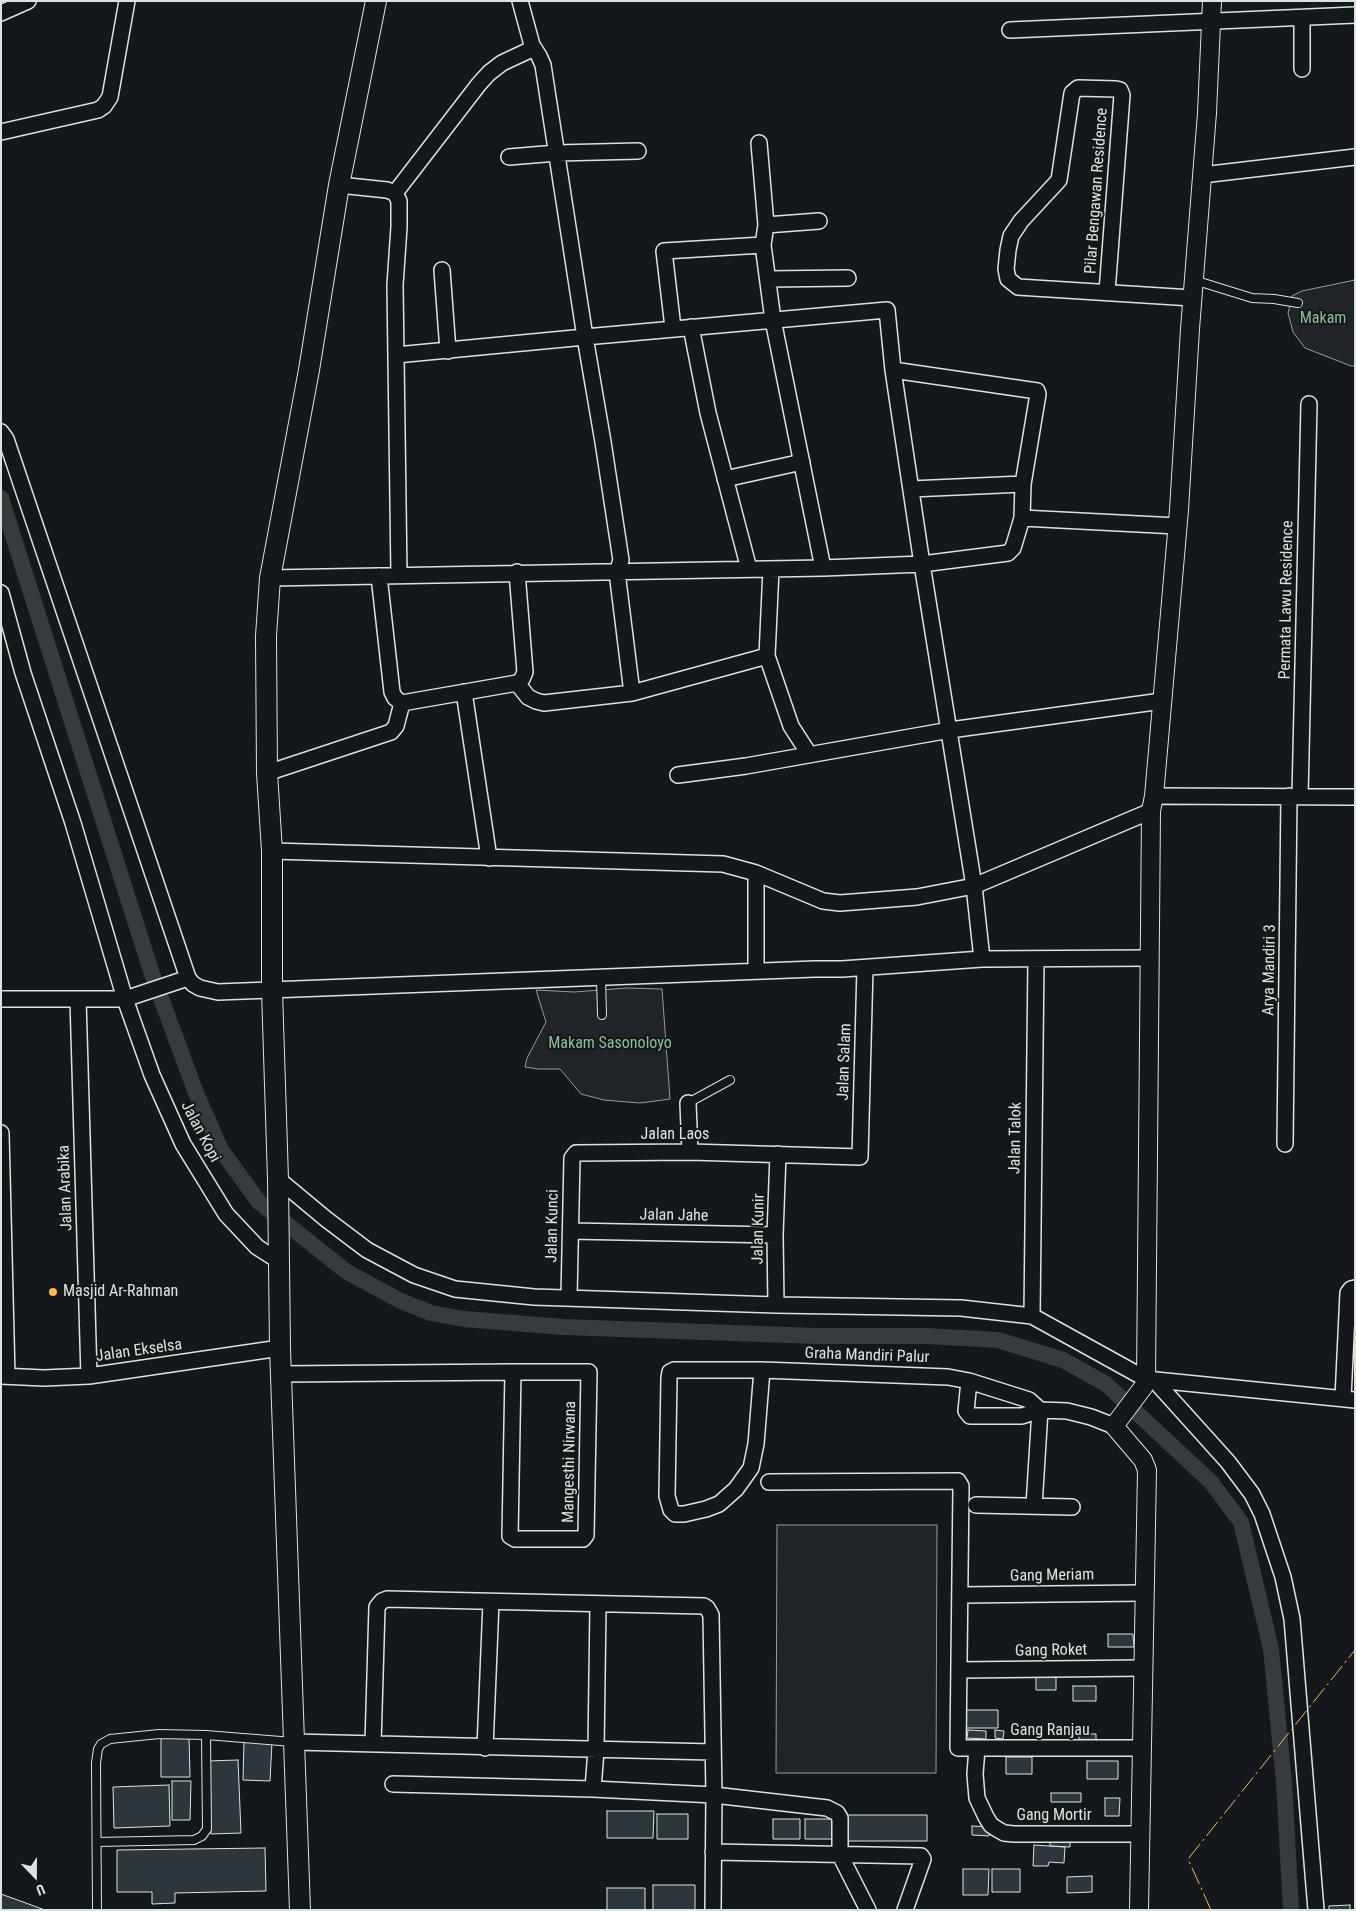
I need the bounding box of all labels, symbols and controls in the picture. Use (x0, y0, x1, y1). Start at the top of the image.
street label: Pilar Bengawan Residence (1082, 107, 1112, 275)
park label: Makam (1300, 309, 1346, 329)
street label: Permata Lawu Residence (1276, 520, 1298, 680)
street label: Arya Mandiri 3 (1260, 924, 1280, 1016)
street label: Jalan Salam (834, 1023, 856, 1101)
park label: Makam Sasonoloyo (548, 1034, 672, 1054)
street label: Jalan Kopi (176, 1098, 224, 1166)
street label: Jalan Talok (1006, 1102, 1026, 1174)
street label: Jalan Laos (641, 1125, 709, 1145)
street label: Jalan Arabika (55, 1145, 77, 1231)
street label: Jalan Kunci (543, 1189, 563, 1263)
street label: Jalan Kunir (749, 1193, 769, 1265)
street label: Jalan Jahe (639, 1206, 709, 1226)
place label: Masjid Ar-Rahman (63, 1282, 178, 1302)
marker: Masjid Ar-Rahman (47, 1286, 59, 1298)
street label: Jalan Ekselsa (95, 1335, 183, 1367)
street label: Graha Mandiri Palur (804, 1344, 930, 1368)
street label: Mangesthi Nirwana (559, 1401, 581, 1523)
street label: Gang Meriam (1010, 1566, 1094, 1586)
street label: Gang Roket (1015, 1641, 1087, 1661)
street label: Gang Ranjau (1010, 1721, 1090, 1741)
street label: Gang Mortir (1016, 1806, 1092, 1826)
north arrow (10, 1851, 60, 1901)
text: U (34, 1881, 47, 1899)

